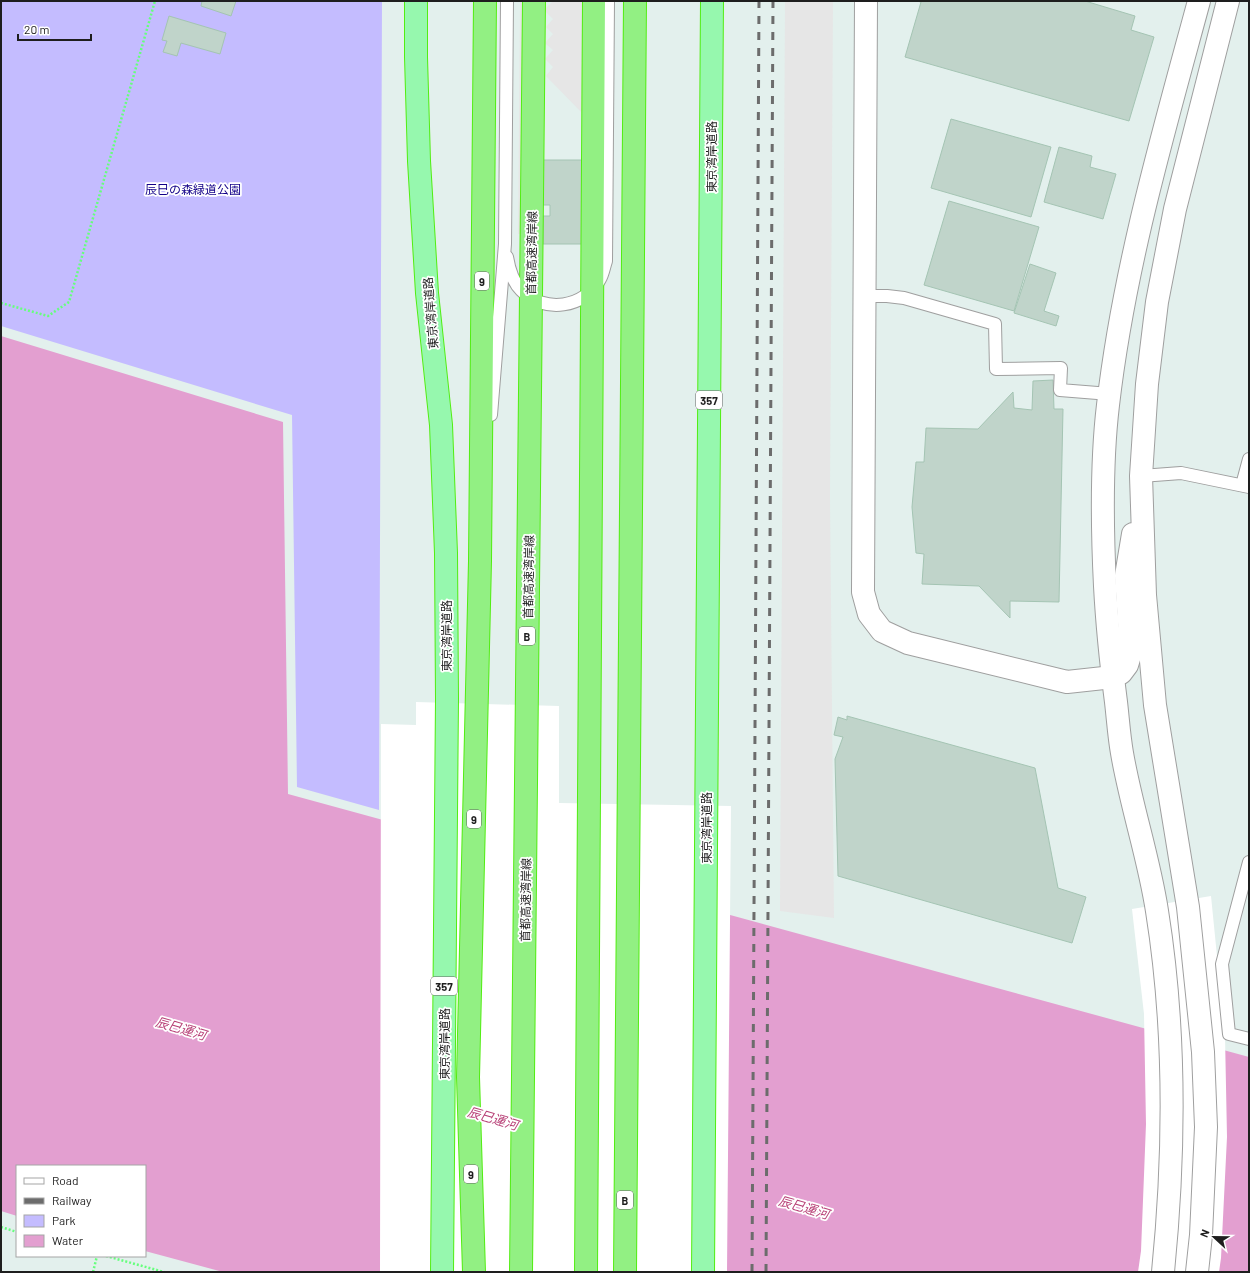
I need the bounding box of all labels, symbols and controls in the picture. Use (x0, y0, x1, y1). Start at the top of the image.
scale bar (18, 16, 91, 42)
text: 20 m (24, 22, 50, 36)
street label: 東京湾岸道路 (704, 121, 718, 193)
park label: 辰巳の森緑道公園 (145, 182, 241, 196)
street label: 首都高速湾岸線 (523, 211, 539, 295)
road number: 9 (475, 272, 489, 290)
street label: 東京湾岸道路 (420, 277, 440, 349)
road number: 357 (696, 391, 722, 409)
street label: 首都高速湾岸線 (520, 535, 536, 619)
street label: 東京湾岸道路 (439, 600, 453, 672)
road number: B (519, 627, 535, 645)
street label: 東京湾岸道路 (699, 792, 713, 864)
road number: 9 (467, 810, 481, 828)
street label: 首都高速湾岸線 (517, 858, 533, 942)
road number: 357 (431, 977, 457, 995)
street label: 東京湾岸道路 (437, 1008, 451, 1080)
water label: 辰巳運河 (154, 1013, 211, 1044)
water label: 辰巳運河 (466, 1103, 523, 1134)
legend (16, 1165, 146, 1257)
road number: 9 (464, 1165, 478, 1183)
text: Road (52, 1173, 79, 1187)
road number: B (617, 1191, 633, 1209)
water label: 辰巳運河 (777, 1192, 834, 1223)
text: Railway (52, 1193, 92, 1207)
text: Park (52, 1213, 76, 1227)
north arrow (1194, 1217, 1234, 1257)
text: N (1197, 1227, 1212, 1239)
text: Water (52, 1233, 84, 1247)

